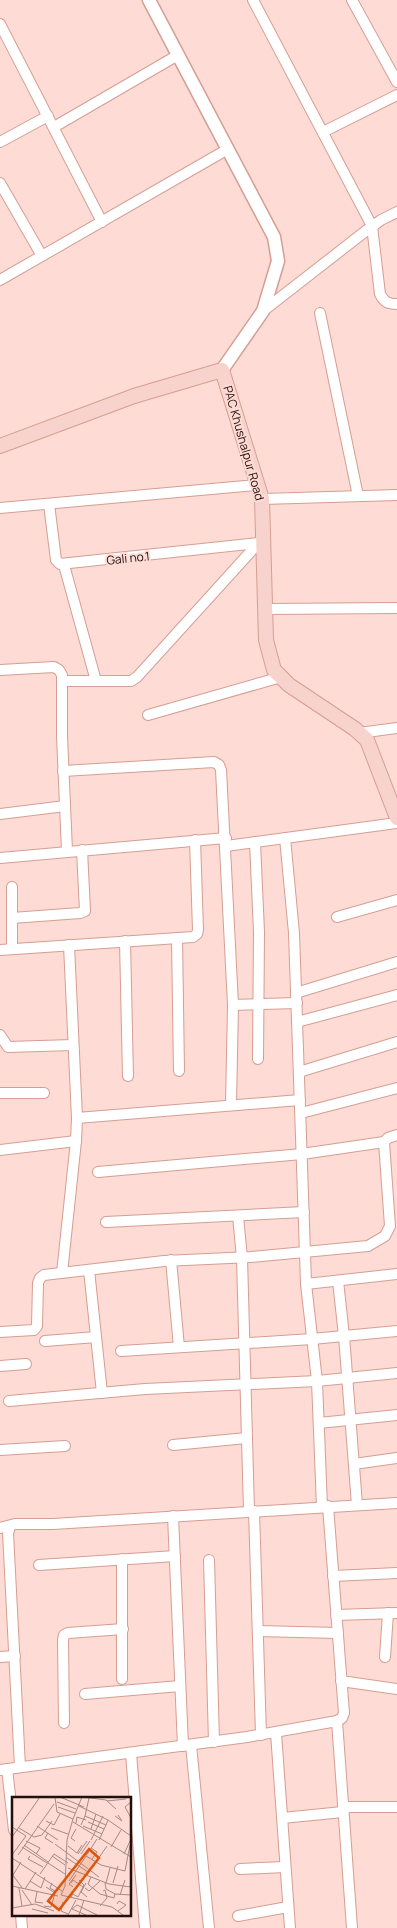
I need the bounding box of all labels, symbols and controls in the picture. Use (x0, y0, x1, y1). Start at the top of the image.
street label: PAC Khushalpur Road (219, 384, 269, 502)
street label: Gali no.1 (106, 547, 150, 569)
inset map (12, 1797, 131, 1916)

